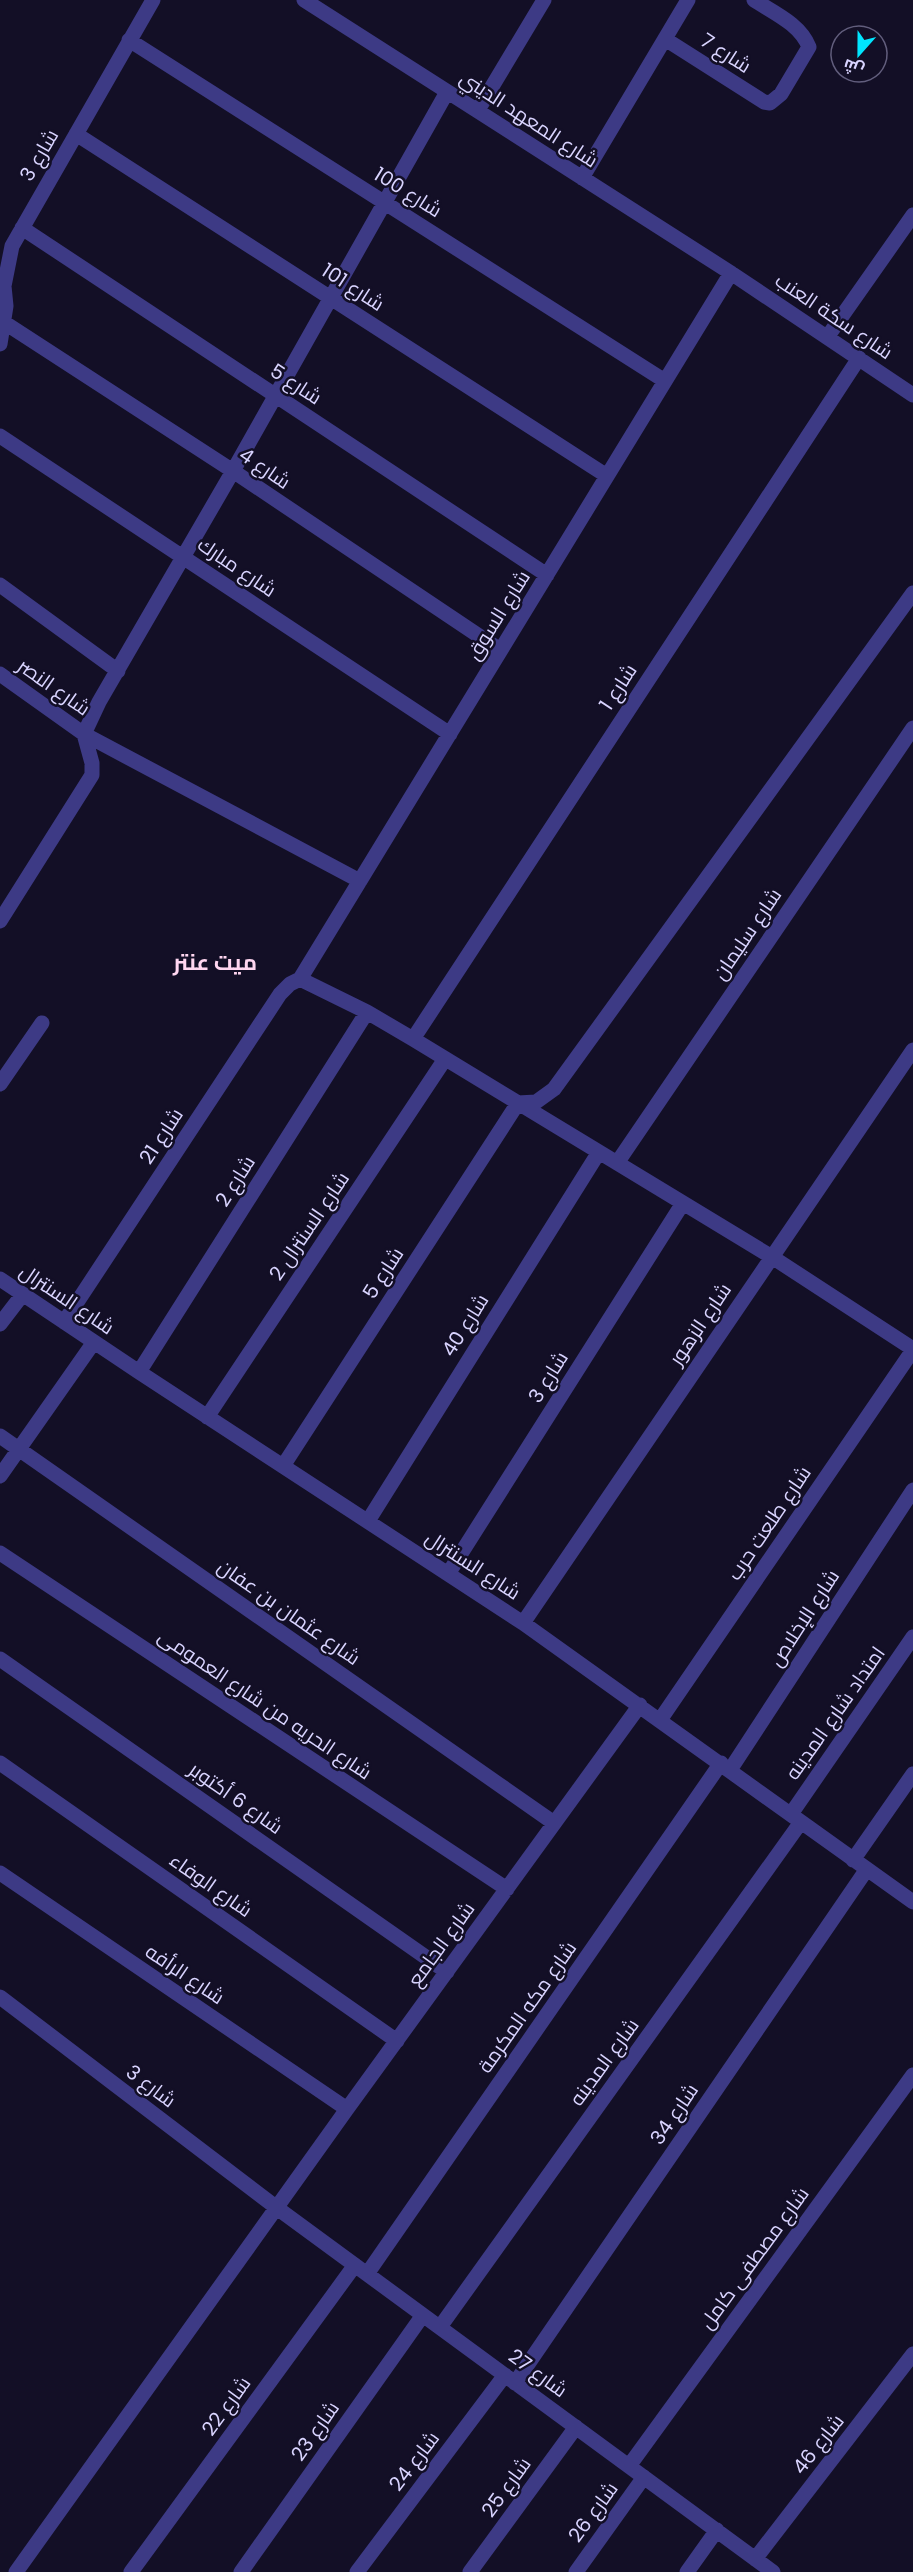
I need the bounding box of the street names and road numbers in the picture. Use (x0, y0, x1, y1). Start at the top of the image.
street label: شارع 7 (695, 26, 757, 80)
street label: شارع المعهد الديني (453, 64, 604, 176)
street label: شارع 3 (13, 124, 65, 186)
street label: شارع 100 (369, 160, 447, 224)
street label: شارع 101 (316, 256, 390, 318)
street label: شارع سكة العنب (770, 266, 898, 366)
street label: شارع 5 (265, 357, 327, 411)
street label: شارع 4 (234, 441, 296, 495)
street label: شارع مبارك (192, 530, 282, 604)
street label: شارع السوق (459, 565, 537, 665)
street label: شارع النصر (11, 651, 96, 722)
street label: شارع 1 (593, 658, 643, 716)
street label: شارع سليمان (706, 882, 788, 986)
street label: شارع 21 (132, 1102, 190, 1170)
street label: شارع 2 (208, 1150, 262, 1212)
street label: شارع السنترال 2 (262, 1166, 356, 1286)
street label: شارع 5 (356, 1242, 410, 1304)
street label: شارع السنترال (14, 1257, 120, 1341)
street label: شارع الزهور (662, 1277, 738, 1371)
street label: شارع 40 (435, 1288, 495, 1362)
street label: شارع 3 (521, 1346, 575, 1408)
street label: شارع طلعت حرب (720, 1460, 818, 1586)
street label: شارع السنترال (420, 1524, 526, 1606)
street label: شارع عثمان بن عفان (212, 1552, 366, 1672)
street label: شارع الإخلاص (762, 1564, 846, 1672)
street label: شارع الحريه من شارع العمومى (153, 1622, 377, 1786)
street label: امتداد شارع المدينه (778, 1641, 892, 1785)
street label: شارع 6 أكتوبر (183, 1755, 289, 1841)
street label: شارع الوفاء (164, 1846, 258, 1924)
street label: شارع الجامع (401, 1896, 481, 1992)
street label: شارع مكه المكرمة (471, 1936, 583, 2078)
street label: شارع الرأفه (140, 1937, 230, 2011)
street label: شارع المدينه (563, 2013, 645, 2111)
street label: شارع 3 (120, 2058, 182, 2114)
street label: شارع 34 (643, 2078, 705, 2150)
street label: شارع مصطفى كامل (693, 2181, 815, 2335)
street label: شارع 27 (503, 2342, 573, 2404)
street label: شارع 22 (195, 2371, 257, 2441)
street label: شارع 23 (284, 2395, 346, 2467)
street label: شارع 46 (786, 2408, 850, 2480)
street label: شارع 24 (382, 2425, 446, 2497)
street label: شارع 25 (475, 2451, 537, 2523)
street label: شارع 26 (562, 2476, 624, 2548)

